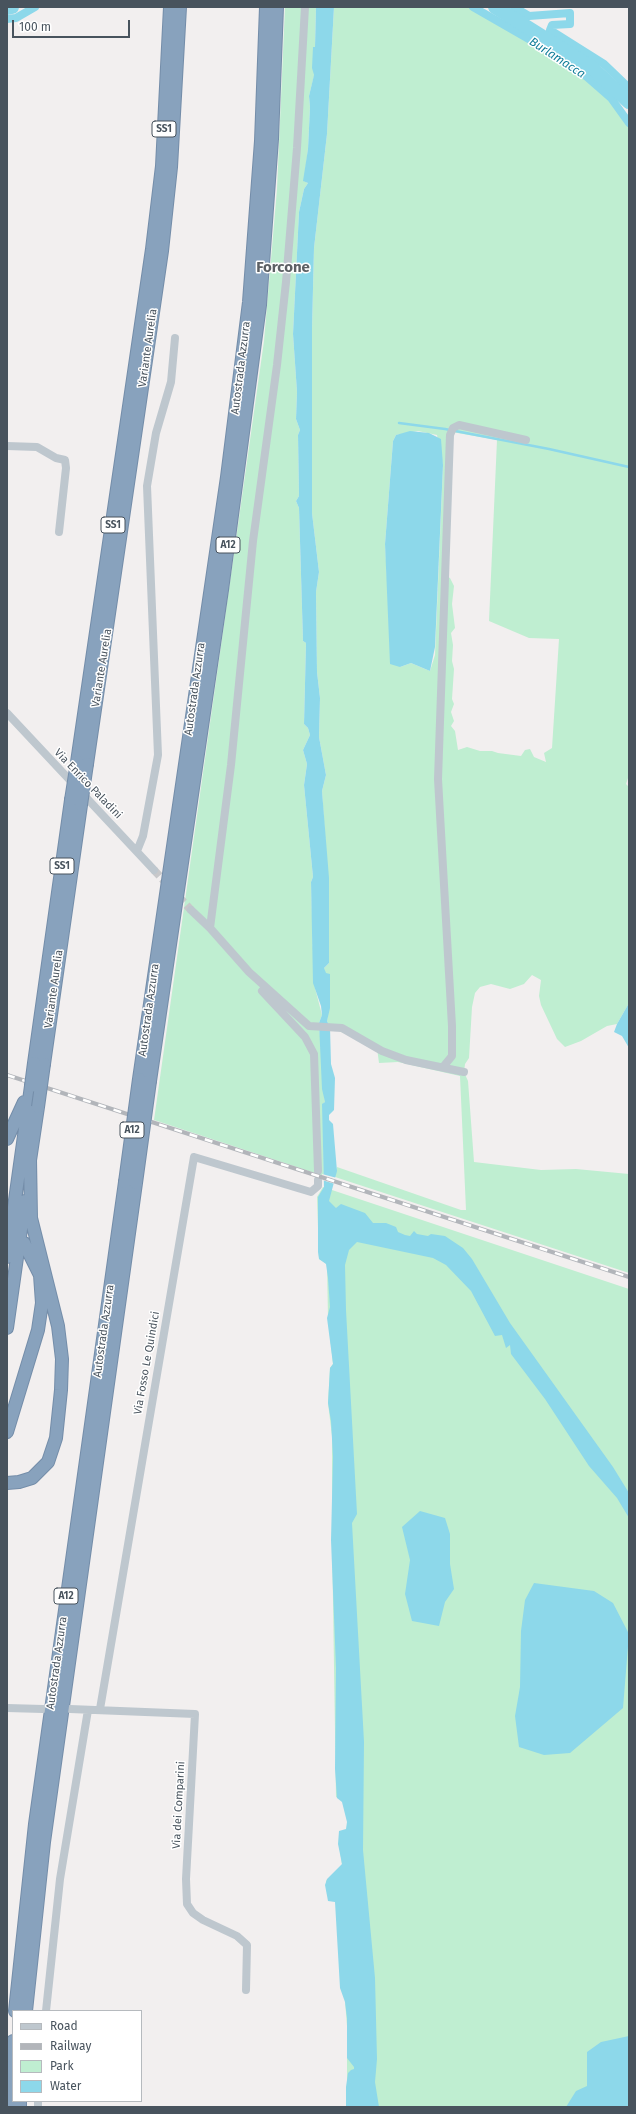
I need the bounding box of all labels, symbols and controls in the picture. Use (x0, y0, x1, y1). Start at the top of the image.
scale bar (14, 12, 132, 38)
text: 100 m (19, 20, 51, 34)
water label: Burlamacca (526, 35, 588, 81)
road number: SS1 (152, 121, 176, 137)
district label: Forcone (256, 259, 310, 277)
street label: Variante Aurelia (136, 308, 160, 388)
street label: Autostrada Azzurra (229, 321, 253, 415)
road number: SS1 (101, 517, 125, 533)
road number: A12 (216, 537, 240, 553)
street label: Variante Aurelia (89, 628, 115, 708)
street label: Autostrada Azzurra (182, 642, 208, 736)
street label: Via Enrico Paladini (51, 746, 125, 822)
road number: SS1 (50, 858, 74, 874)
street label: Variante Aurelia (42, 949, 66, 1029)
street label: Autostrada Azzurra (136, 963, 162, 1057)
road number: A12 (120, 1122, 144, 1138)
street label: Autostrada Azzurra (91, 1284, 117, 1378)
street label: Via Fosso Le Quindici (131, 1310, 163, 1416)
road number: A12 (54, 1588, 78, 1604)
street label: Autostrada Azzurra (44, 1616, 70, 1710)
street label: Via dei Comparini (170, 1761, 188, 1849)
legend (12, 2010, 142, 2102)
text: Road (50, 2019, 78, 2033)
text: Railway (50, 2039, 91, 2053)
text: Park (50, 2059, 74, 2073)
text: Water (50, 2079, 81, 2093)

